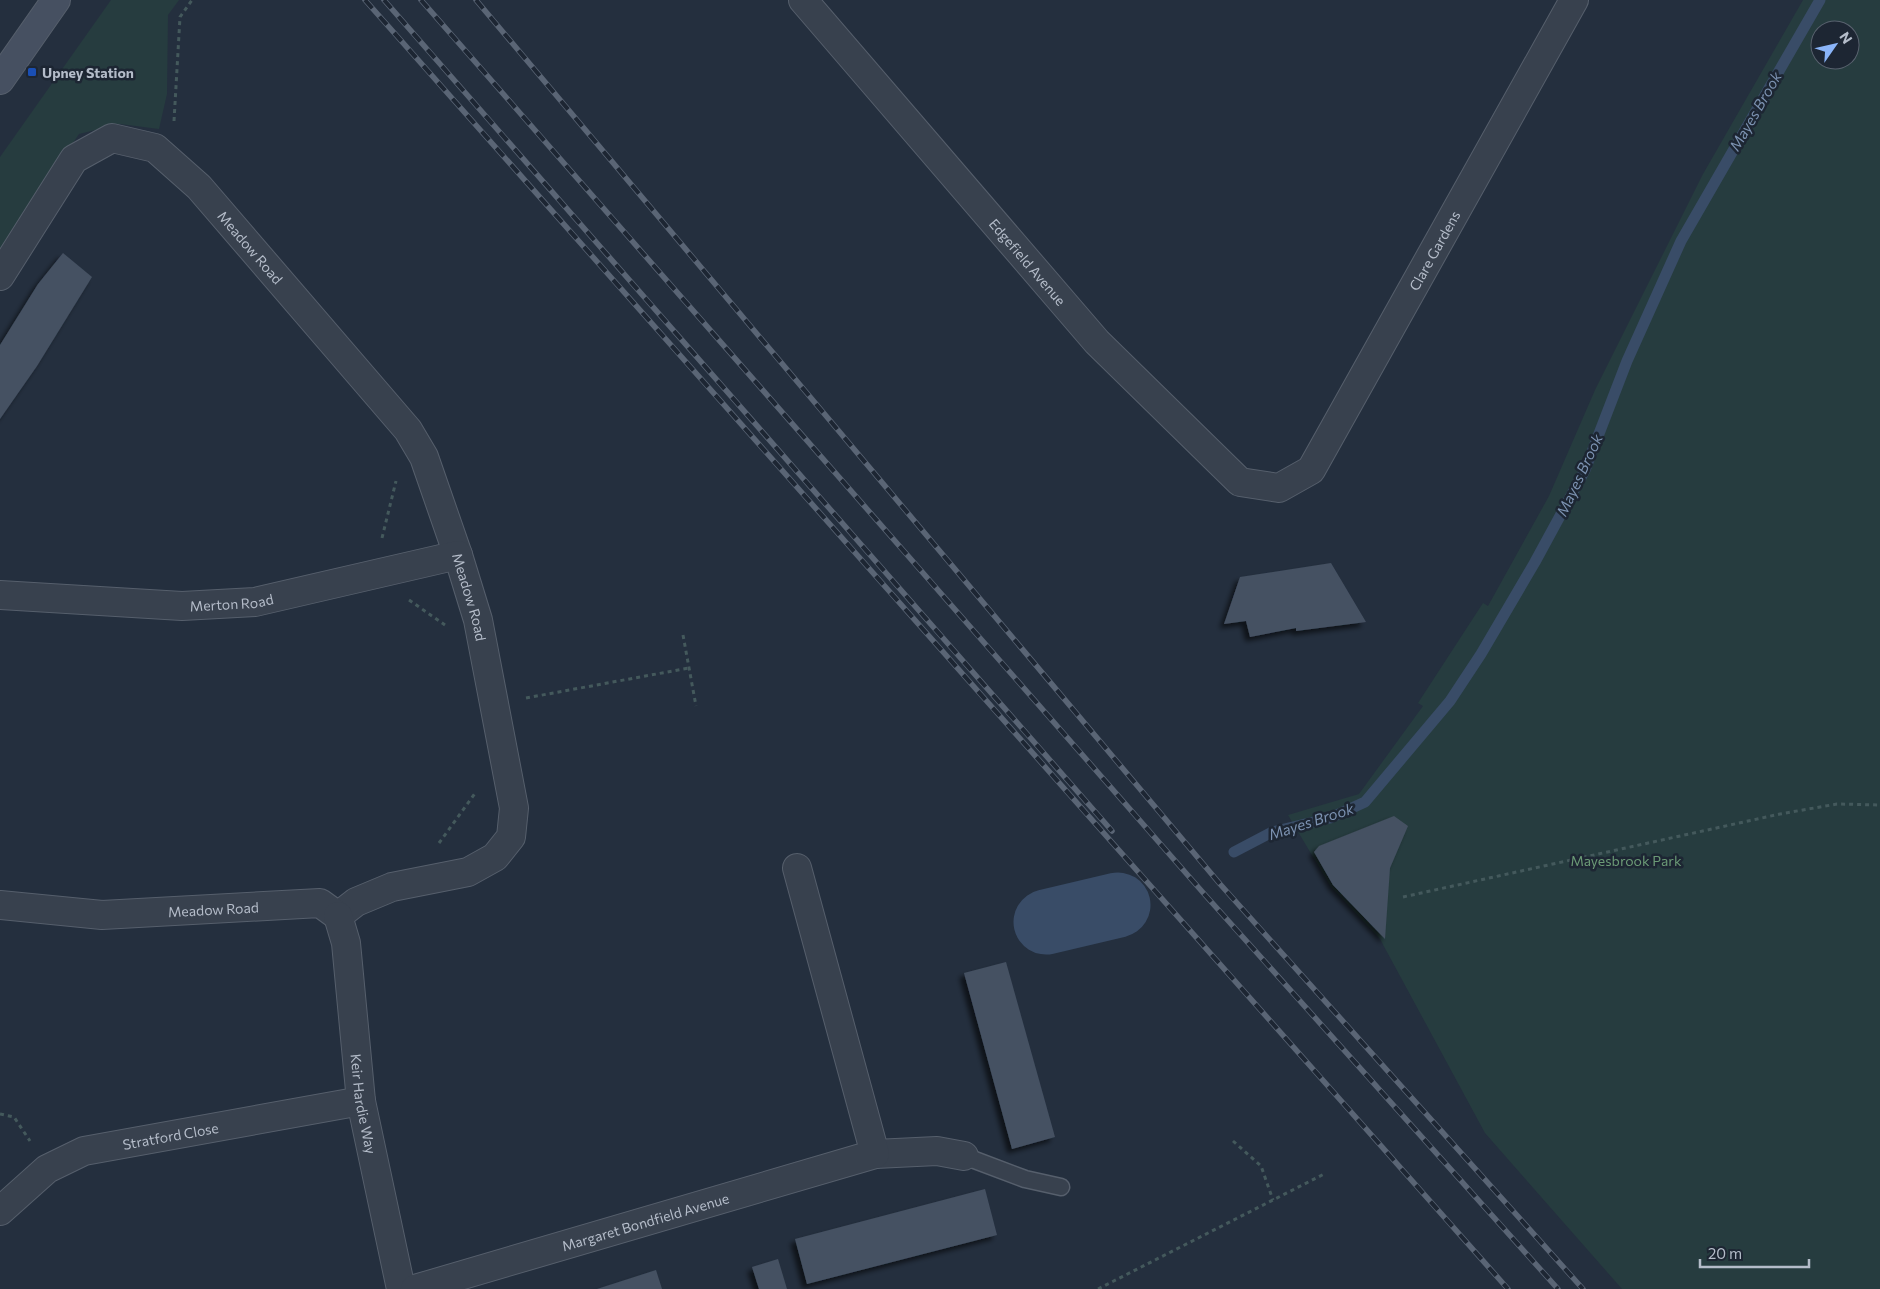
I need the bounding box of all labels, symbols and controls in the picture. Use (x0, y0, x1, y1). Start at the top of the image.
north arrow (1810, 20, 1860, 70)
text: N (1836, 28, 1856, 47)
place label: Upney Station (42, 64, 134, 81)
marker: Upney Station (26, 66, 38, 78)
water label: Mayes Brook (1725, 67, 1785, 154)
street label: Meadow Road (215, 207, 287, 287)
street label: Clare Gardens (1405, 207, 1463, 293)
street label: Edgefield Avenue (986, 215, 1070, 308)
water label: Mayes Brook (1552, 430, 1606, 519)
street label: Meadow Road (449, 551, 490, 642)
street label: Merton Road (189, 590, 275, 614)
water label: Mayes Brook (1266, 799, 1357, 843)
park label: Mayesbrook Park (1570, 852, 1682, 869)
street label: Meadow Road (167, 898, 259, 920)
street label: Keir Hardie Way (348, 1053, 380, 1155)
street label: Stratford Close (121, 1118, 220, 1152)
street label: Margaret Bondfield Avenue (560, 1189, 731, 1254)
scale bar (1700, 1236, 1809, 1268)
text: 20 m (1708, 1244, 1742, 1262)

